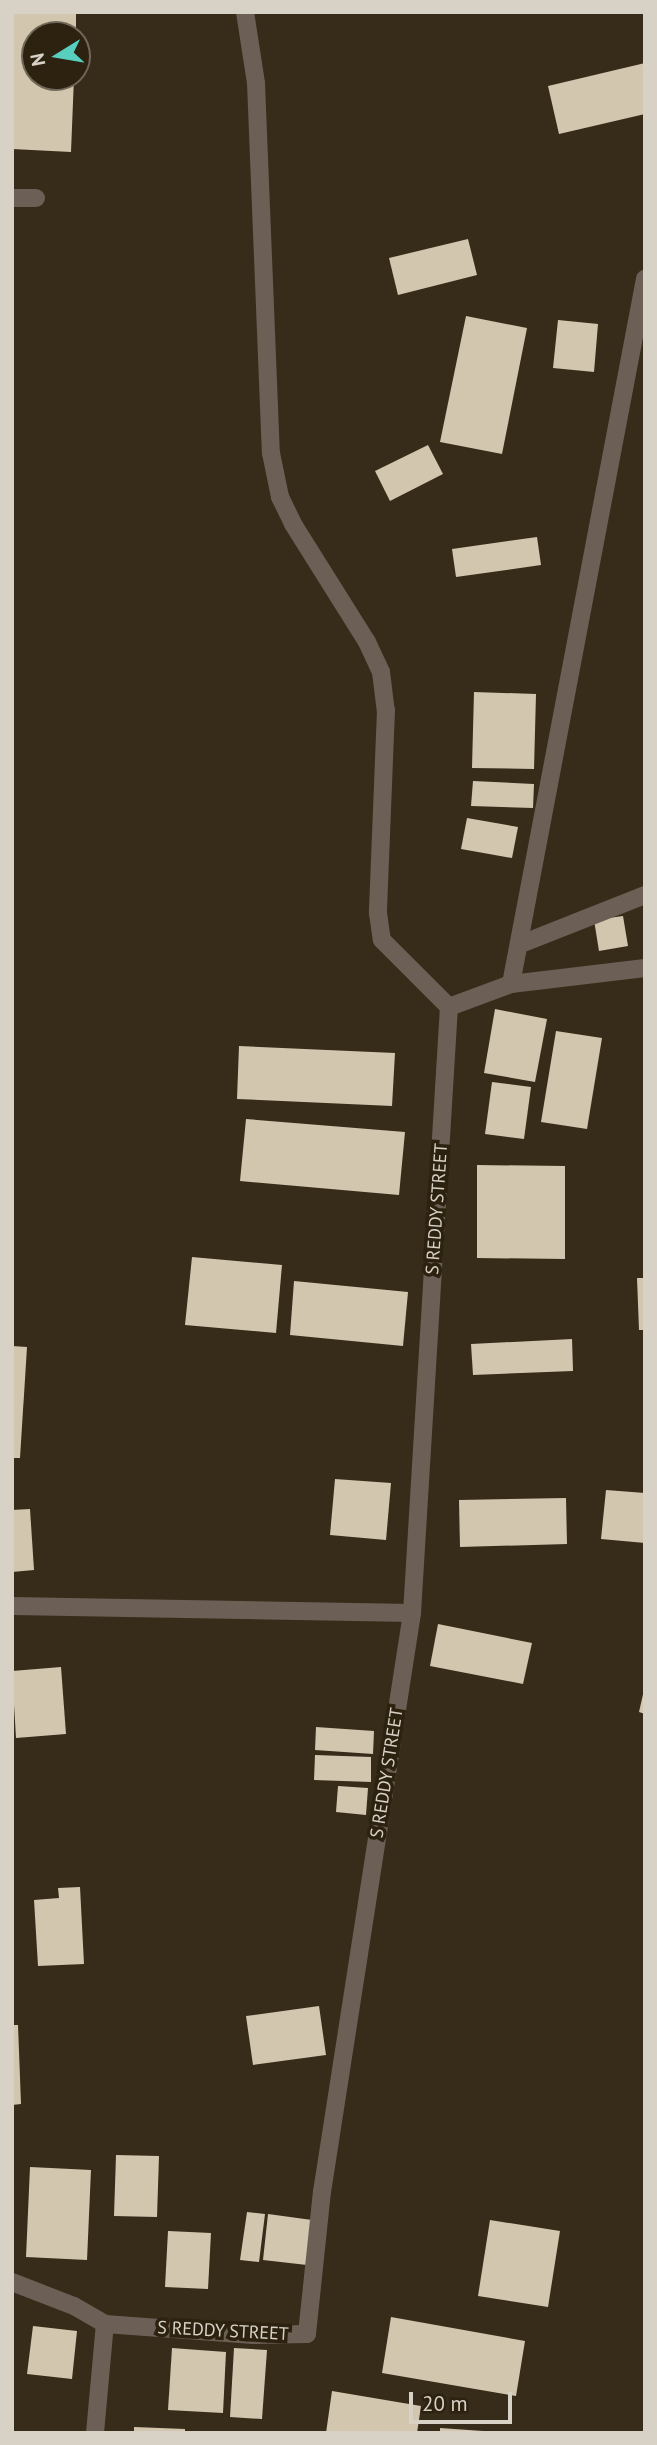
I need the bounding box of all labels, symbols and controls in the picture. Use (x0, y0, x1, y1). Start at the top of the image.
north arrow (21, 21, 91, 91)
text: N (24, 51, 50, 68)
street label: S REDDY STREET (422, 1142, 452, 1276)
street label: S REDDY STREET (366, 1706, 408, 1840)
street label: S REDDY STREET (157, 2317, 289, 2345)
scale bar (412, 2378, 515, 2422)
text: 20 m (422, 2390, 468, 2417)

